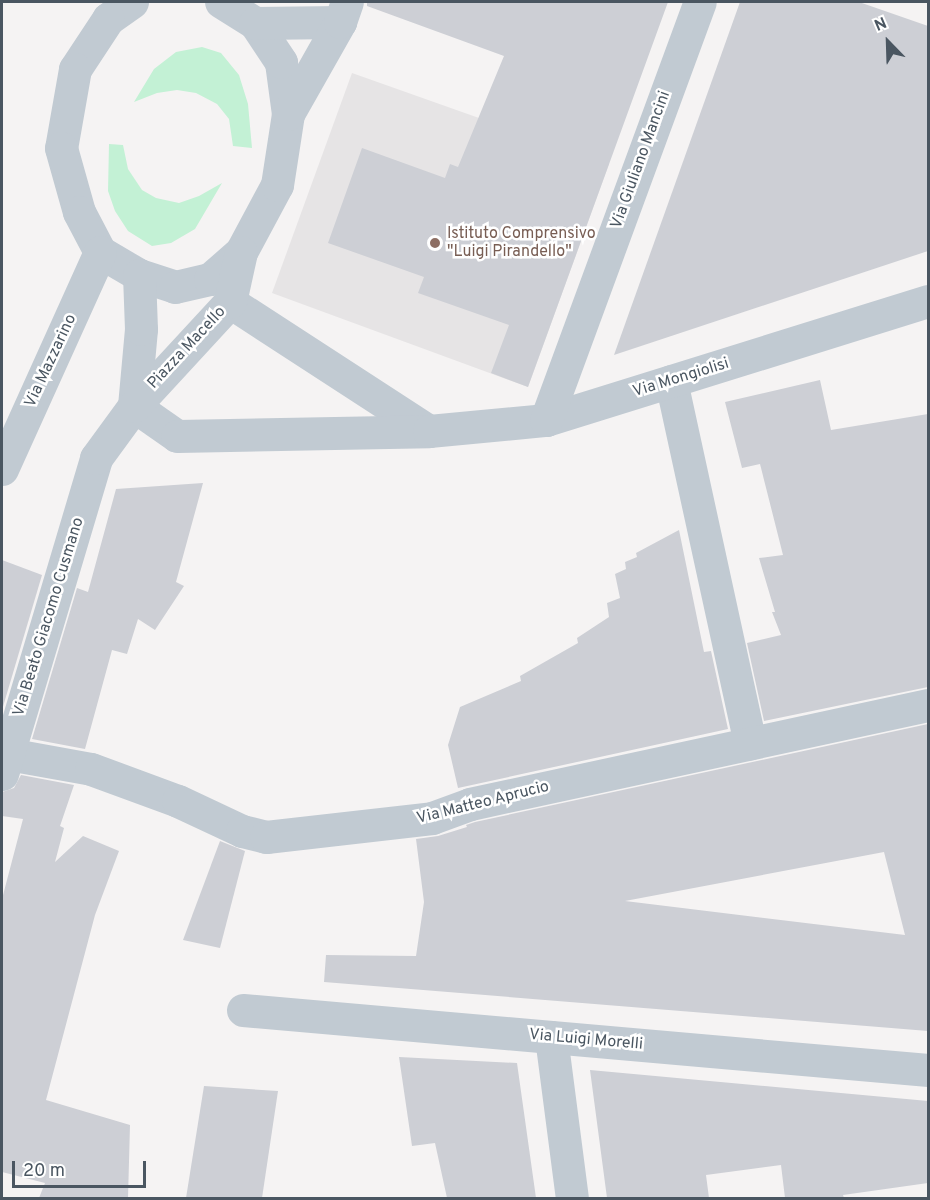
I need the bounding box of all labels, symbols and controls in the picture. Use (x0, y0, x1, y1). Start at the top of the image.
north arrow (858, 12, 918, 72)
text: N (872, 14, 890, 37)
street label: Via Giuliano Mancini (607, 89, 675, 231)
place label: Istituto Comprensivo "Luigi Pirandello" (447, 224, 596, 262)
marker: Istituto Comprensivo "Luigi Pirandello" (428, 236, 442, 250)
street label: Piazza Macello (144, 303, 230, 393)
street label: Via Mazzarino (21, 311, 81, 411)
street label: Via Mongiolisi (631, 354, 731, 402)
street label: Via Beato Giacomo Cusmano (10, 515, 88, 719)
street label: Via Matteo Aprucio (415, 777, 551, 829)
street label: Via Luigi Morelli (528, 1025, 644, 1055)
scale bar (15, 1149, 148, 1187)
text: 20 m (23, 1160, 65, 1183)

